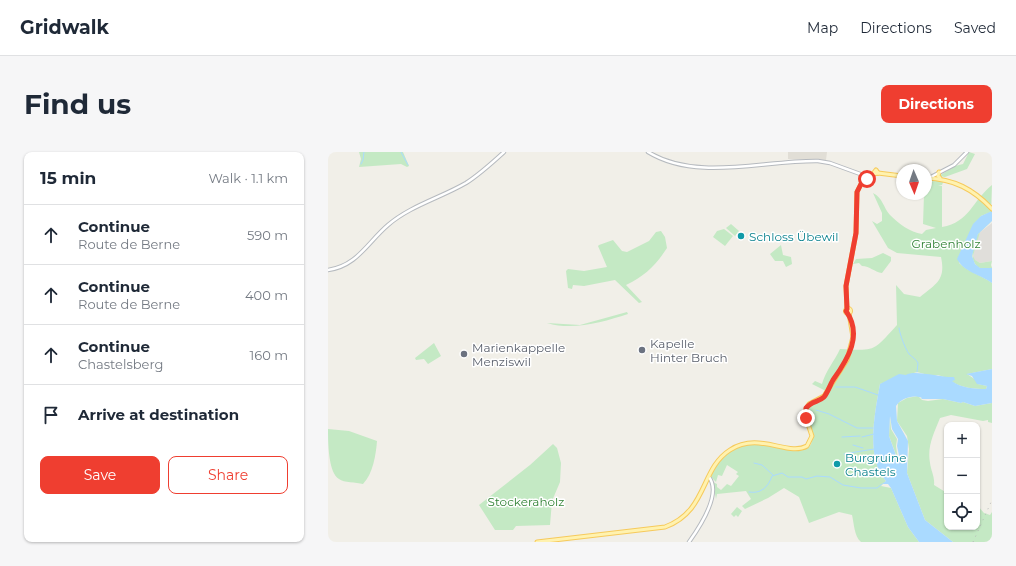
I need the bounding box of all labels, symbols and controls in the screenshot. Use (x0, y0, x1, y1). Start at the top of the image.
text: Gridwalk (20, 16, 109, 39)
text: Map (807, 19, 838, 37)
text: Directions (860, 19, 932, 37)
text: Saved (954, 19, 996, 37)
button: Directions (881, 85, 992, 123)
text: Find us (24, 87, 131, 121)
north arrow (896, 164, 932, 200)
text: 15 min (40, 168, 96, 188)
text: Walk · 1.1 km (208, 170, 288, 186)
route start (858, 170, 876, 188)
text: Continue (78, 217, 150, 236)
icon: ahead (40, 224, 62, 246)
text: 590 m (247, 227, 288, 243)
place label: Schloss Übewil (749, 229, 839, 244)
marker: Schloss Übewil (736, 231, 746, 241)
text: Route de Berne (78, 236, 180, 252)
park label: Grabenholz (911, 236, 981, 251)
text: Continue (78, 277, 150, 296)
icon: ahead (40, 284, 62, 306)
text: 400 m (245, 287, 288, 303)
text: Route de Berne (78, 296, 180, 312)
place label: Kapelle Hinter Bruch (650, 336, 728, 365)
text: Continue (78, 337, 150, 356)
place label: Marienkappelle Menziswil (472, 340, 565, 369)
icon: ahead (40, 344, 62, 366)
marker: Kapelle Hinter Bruch (637, 345, 647, 355)
text: 160 m (250, 347, 288, 363)
marker: Marienkappelle Menziswil (459, 349, 469, 359)
text: Chastelsberg (78, 356, 163, 372)
icon: arrive (40, 404, 62, 426)
text: Arrive at destination (78, 405, 239, 424)
route end (797, 409, 815, 427)
map controls (944, 422, 980, 530)
button: + (944, 422, 980, 458)
place label: Burgruine Chastels (845, 450, 906, 479)
button: Save (40, 456, 160, 494)
button: Share (168, 456, 288, 494)
button: − (944, 458, 980, 494)
marker: Burgruine Chastels (832, 459, 842, 469)
park label: Stockeraholz (488, 494, 564, 509)
button: locate (944, 494, 980, 530)

